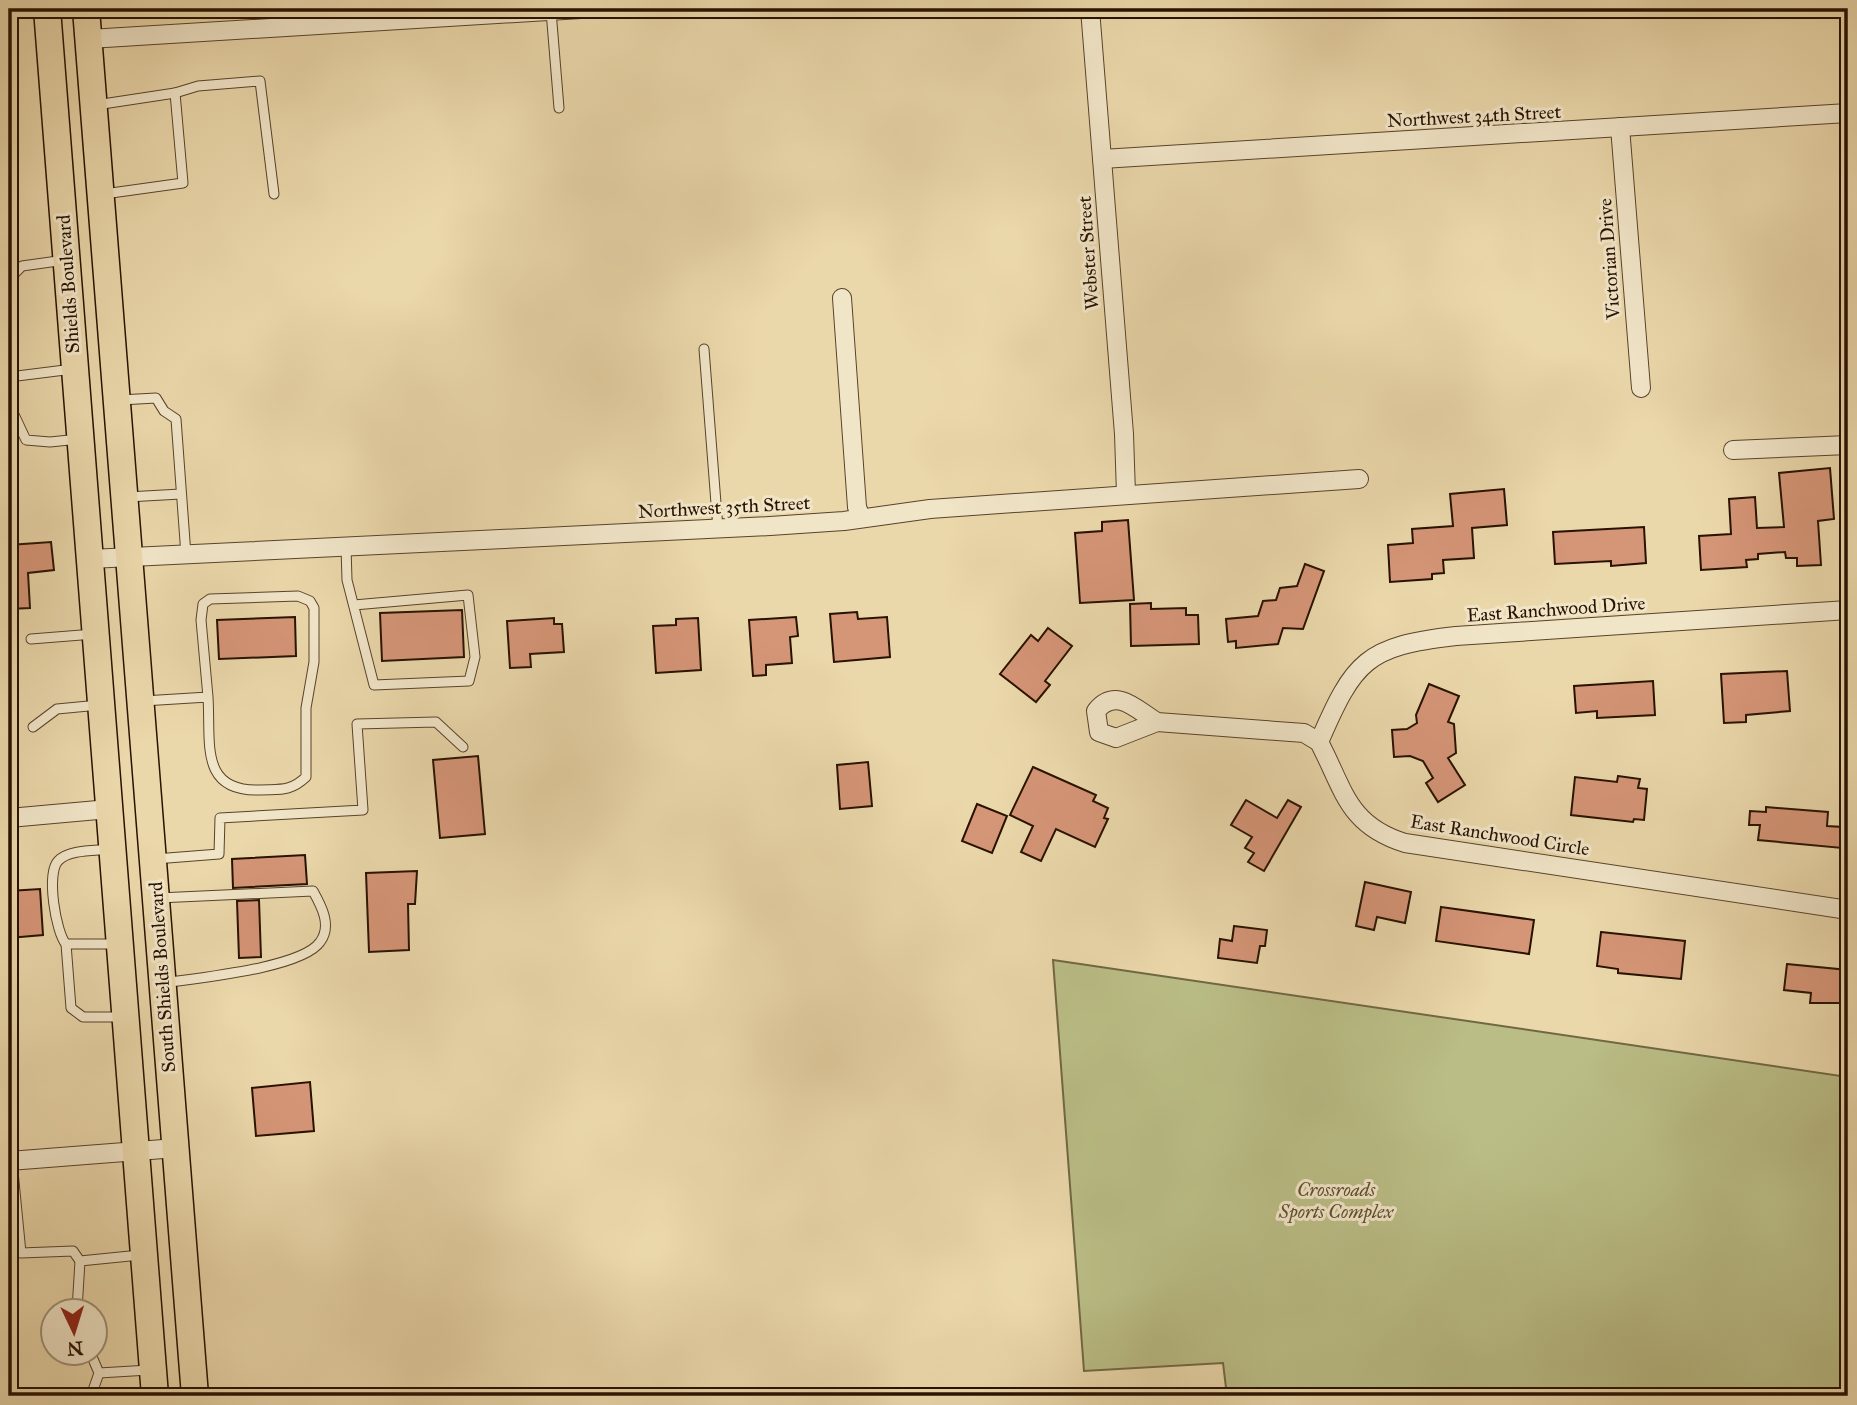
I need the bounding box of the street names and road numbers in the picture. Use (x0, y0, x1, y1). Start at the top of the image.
street label: Northwest 34th Street (1386, 100, 1562, 132)
street label: Webster Street (1073, 195, 1103, 311)
street label: Victorian Drive (1593, 198, 1625, 321)
street label: Shields Boulevard (52, 213, 84, 354)
street label: Northwest 35th Street (637, 491, 811, 523)
street label: East Ranchwood Drive (1466, 591, 1646, 627)
street label: East Ranchwood Circle (1409, 809, 1591, 861)
street label: South Shields Boulevard (144, 880, 180, 1073)

